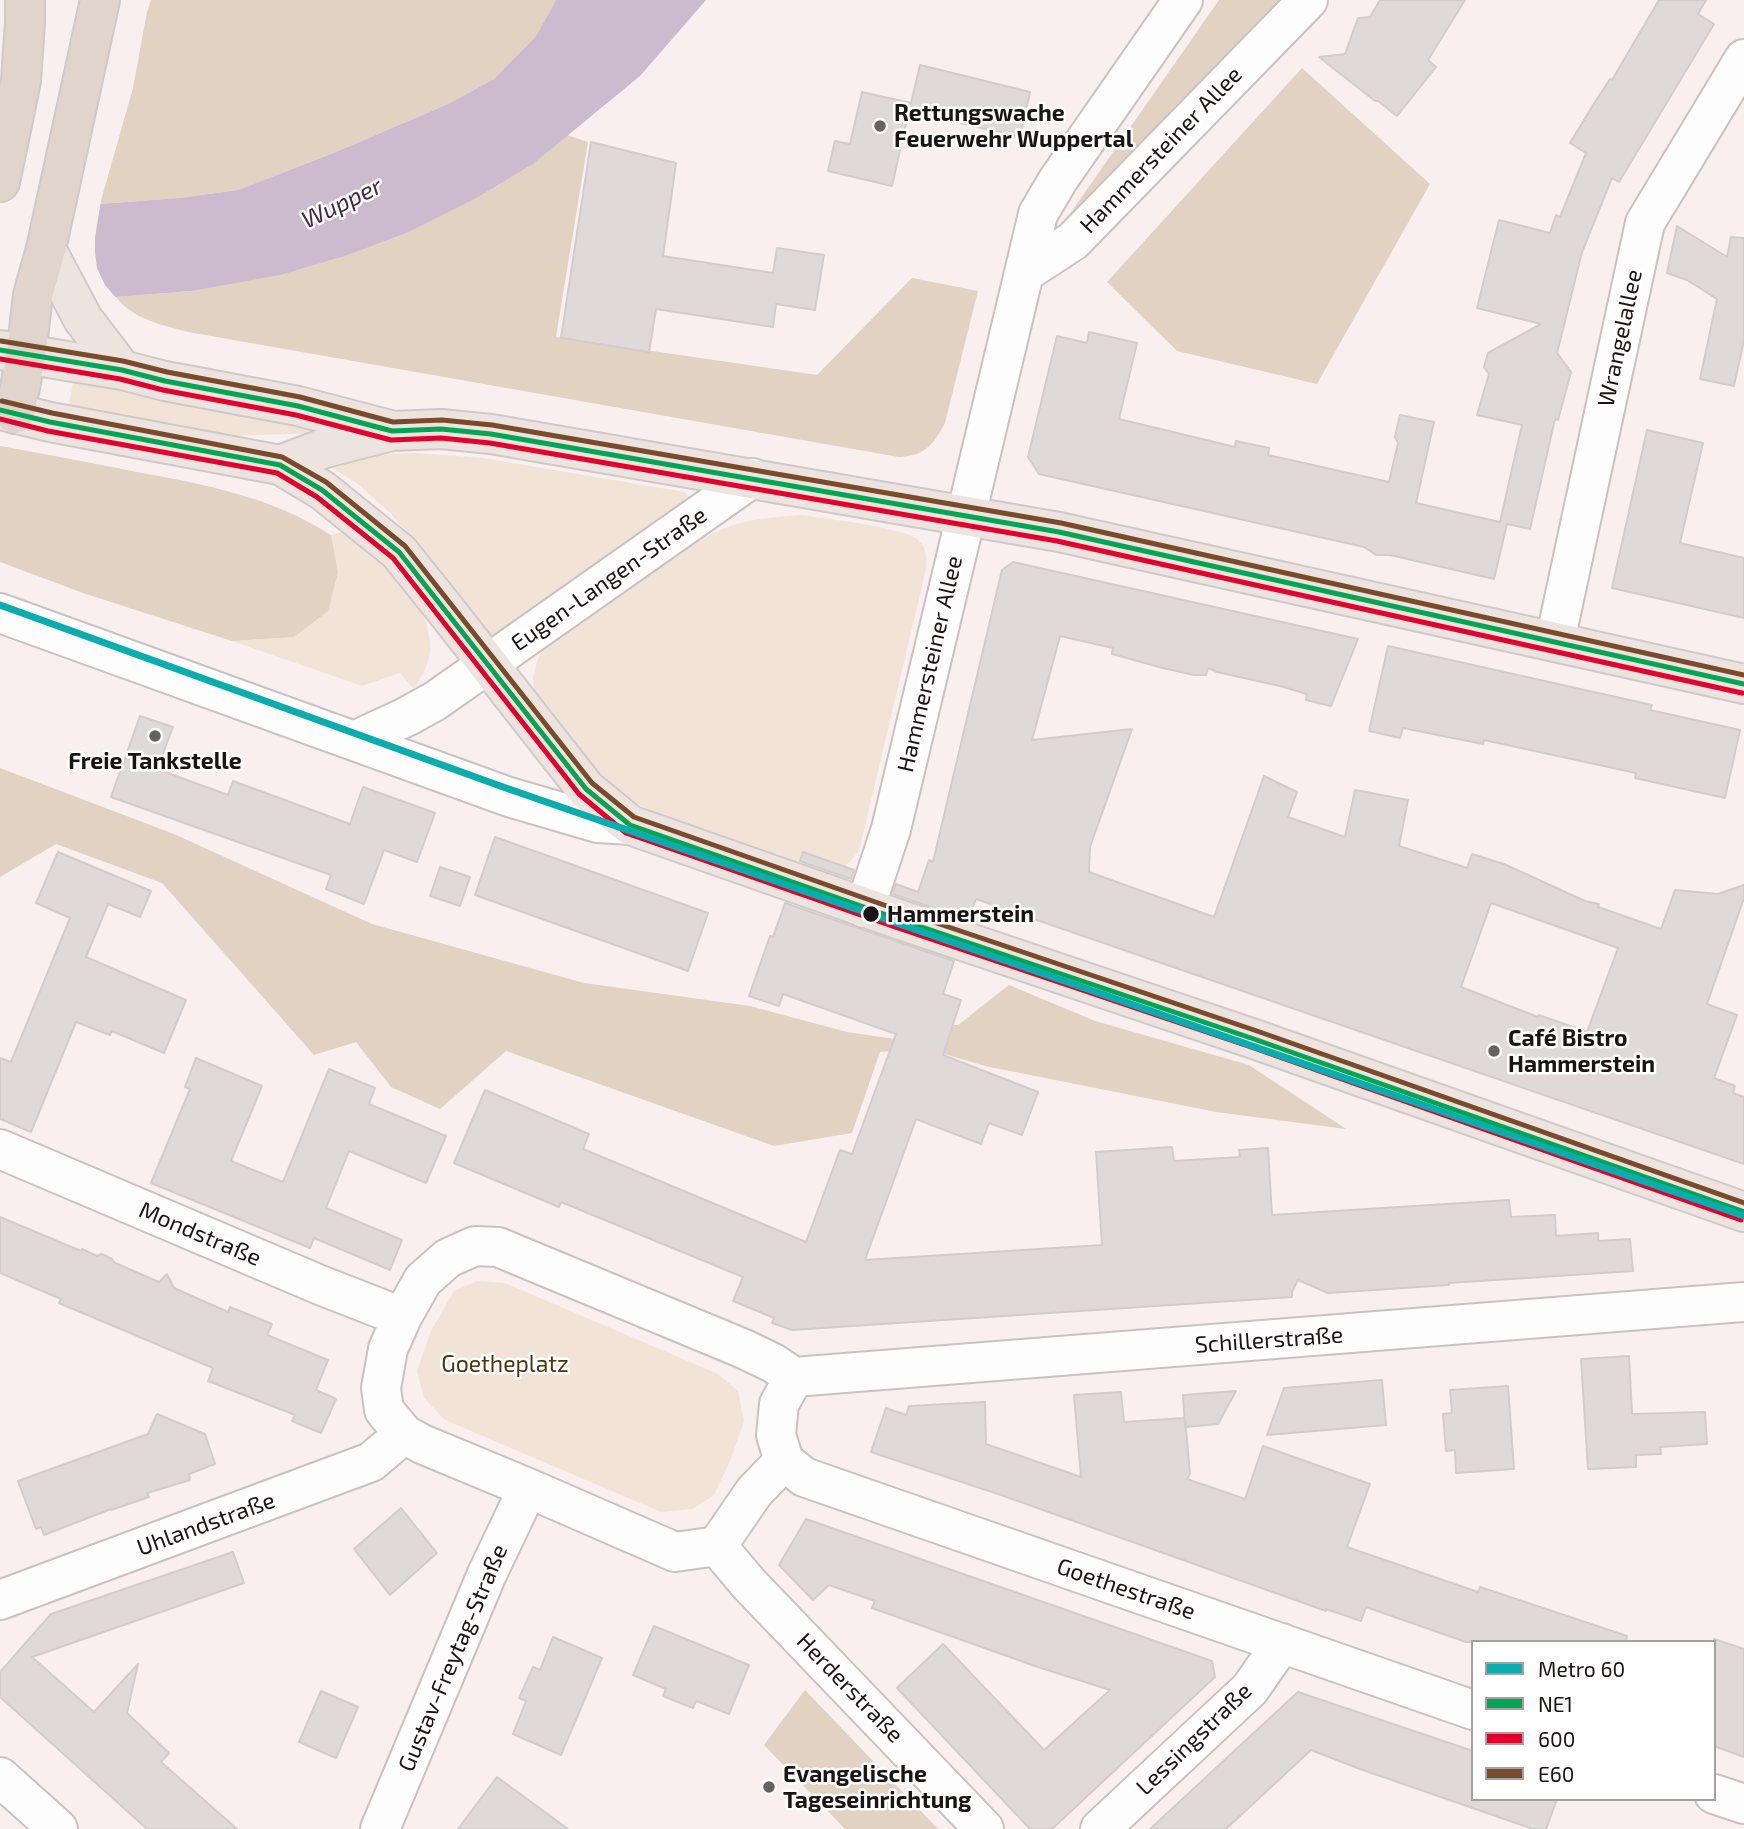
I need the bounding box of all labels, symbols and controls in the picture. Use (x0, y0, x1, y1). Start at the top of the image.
street label: Hammersteiner Allee (1074, 61, 1248, 239)
place label: Rettungswache Feuerwehr Wuppertal (894, 99, 1133, 153)
marker: Rettungswache Feuerwehr Wuppertal (872, 118, 888, 134)
water label: Wupper (297, 171, 387, 235)
street label: Wrangelallee (1592, 267, 1648, 409)
street label: Eugen-Langen-Straße (506, 501, 712, 657)
street label: Hammersteiner Allee (892, 553, 968, 775)
marker: Freie Tankstelle (147, 728, 163, 744)
place label: Freie Tankstelle (68, 747, 242, 775)
place label: Hammerstein (887, 900, 1034, 928)
marker: Hammerstein (861, 904, 881, 924)
place label: Café Bistro Hammerstein (1508, 1024, 1655, 1078)
marker: Café Bistro Hammerstein (1486, 1043, 1502, 1059)
street label: Mondstraße (135, 1196, 265, 1272)
street label: Schillerstraße (1194, 1321, 1344, 1359)
park label: Goetheplatz (441, 1350, 569, 1378)
street label: Uhlandstraße (133, 1486, 279, 1562)
street label: Gustav-Freytag-Straße (393, 1540, 513, 1776)
street label: Goethestraße (1053, 1552, 1199, 1626)
street label: Herderstraße (791, 1627, 909, 1749)
legend (1471, 1640, 1716, 1801)
text: Metro 60 (1538, 1656, 1625, 1681)
street label: Lessingstraße (1131, 1677, 1257, 1801)
text: NE1 (1538, 1691, 1573, 1716)
text: 600 (1538, 1726, 1575, 1751)
place label: Evangelische Tageseinrichtung (783, 1760, 971, 1814)
text: E60 (1538, 1761, 1574, 1786)
marker: Evangelische Tageseinrichtung (761, 1779, 777, 1795)

